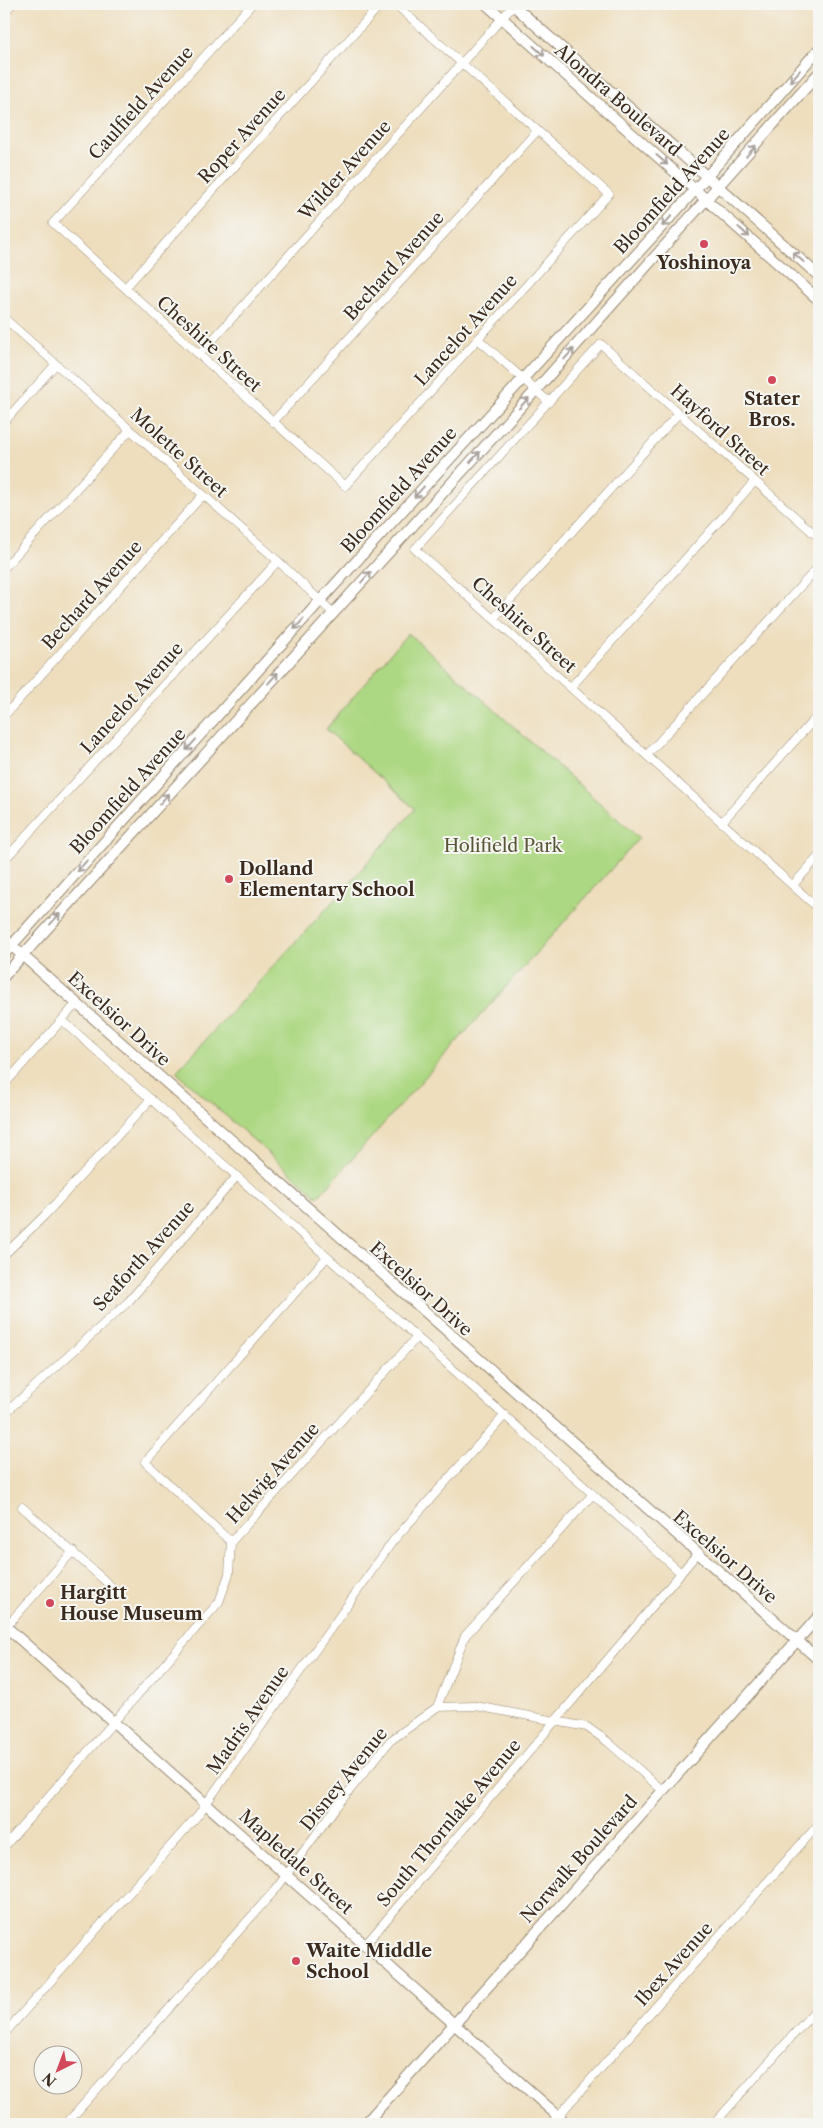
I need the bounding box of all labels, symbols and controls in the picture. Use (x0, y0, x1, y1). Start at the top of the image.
street label: Alondra Boulevard (550, 38, 686, 161)
street label: Caulfield Avenue (84, 42, 198, 164)
one-way arrow (532, 45, 545, 56)
one-way arrow (789, 70, 801, 83)
street label: Roper Avenue (194, 84, 290, 188)
street label: Wilder Avenue (294, 116, 396, 225)
street label: Bloomfield Avenue (609, 123, 735, 259)
one-way arrow (745, 144, 757, 157)
one-way arrow (656, 154, 669, 166)
street label: Bechard Avenue (339, 207, 449, 325)
one-way arrow (661, 215, 673, 228)
one-way arrow (737, 227, 750, 238)
marker: Yoshinoya (698, 238, 710, 250)
one-way arrow (791, 251, 804, 263)
place label: Yoshinoya (656, 252, 752, 274)
street label: Lancelot Avenue (410, 270, 522, 390)
street label: Cheshire Street (152, 291, 266, 397)
one-way arrow (563, 347, 575, 360)
marker: Stater Bros. (766, 374, 778, 386)
street label: Hayford Street (666, 380, 775, 481)
place label: Stater Bros. (744, 388, 800, 431)
one-way arrow (518, 397, 530, 410)
street label: Molette Street (126, 404, 232, 503)
street label: Bloomfield Avenue (336, 422, 462, 558)
one-way arrow (469, 450, 481, 463)
one-way arrow (413, 485, 425, 498)
street label: Bechard Avenue (37, 536, 147, 654)
one-way arrow (360, 570, 371, 583)
street label: Cheshire Street (467, 572, 581, 678)
one-way arrow (293, 617, 305, 630)
street label: Lancelot Avenue (76, 638, 188, 758)
one-way arrow (267, 672, 279, 685)
street label: Bloomfield Avenue (65, 723, 191, 859)
one-way arrow (185, 738, 197, 751)
one-way arrow (158, 792, 170, 805)
park label: Holifield Park (444, 835, 564, 857)
place label: Dolland Elementary School (239, 858, 415, 901)
one-way arrow (76, 859, 88, 872)
marker: Dolland Elementary School (223, 873, 235, 885)
one-way arrow (49, 913, 61, 926)
street label: Excelsior Drive (63, 967, 175, 1071)
street label: Seaforth Avenue (89, 1196, 199, 1316)
street label: Excelsior Drive (365, 1237, 477, 1341)
street label: Helwig Avenue (222, 1418, 324, 1528)
street label: Excelsior Drive (669, 1506, 781, 1608)
place label: Hargitt House Museum (60, 1582, 203, 1625)
marker: Hargitt House Museum (44, 1597, 56, 1609)
street label: Madris Avenue (202, 1661, 294, 1779)
street label: Disney Avenue (296, 1723, 392, 1835)
street label: South Thornlake Avenue (372, 1735, 526, 1911)
street label: Norwalk Boulevard (516, 1791, 642, 1927)
street label: Mapledale Street (234, 1805, 358, 1919)
street label: Ibex Avenue (631, 1918, 717, 2010)
place label: Waite Middle School (305, 1940, 432, 1983)
marker: Waite Middle School (290, 1955, 302, 1967)
north arrow (32, 2046, 82, 2096)
text: N (39, 2069, 60, 2090)

